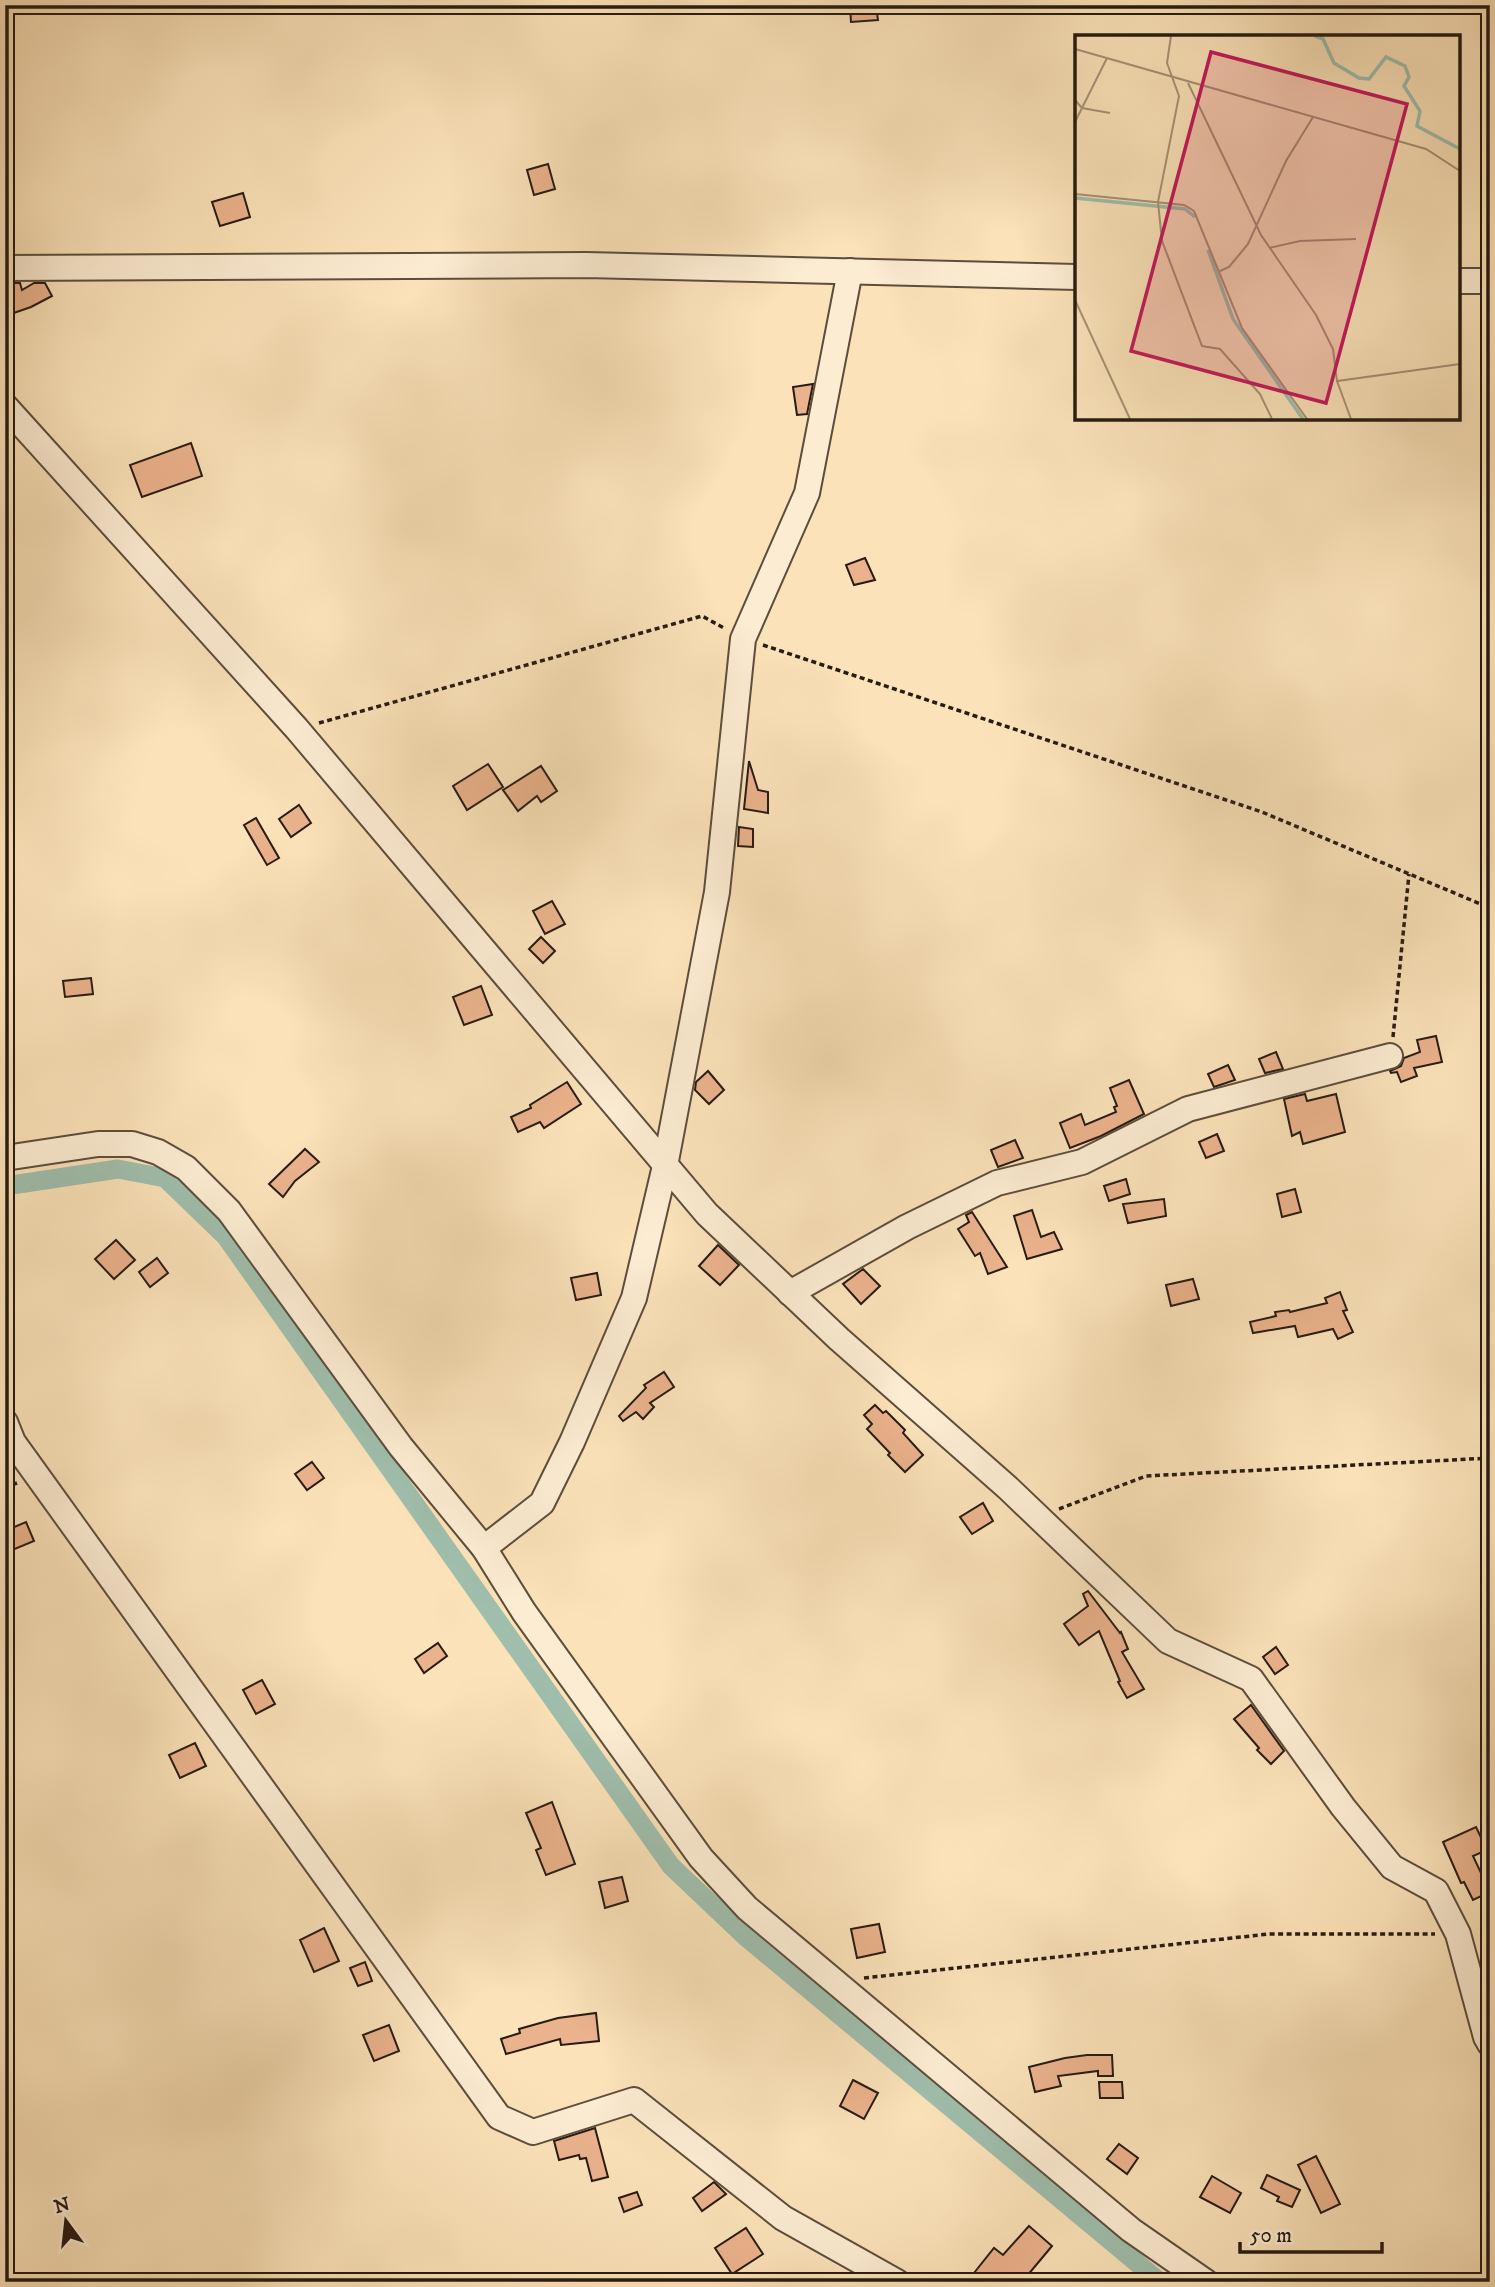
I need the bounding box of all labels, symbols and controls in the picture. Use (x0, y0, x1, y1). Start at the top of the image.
inset map (1075, 35, 1460, 420)
north arrow (32, 2186, 102, 2256)
text: N (51, 2193, 73, 2219)
scale bar (1240, 2210, 1381, 2254)
text: 50 m (1250, 2223, 1292, 2249)

